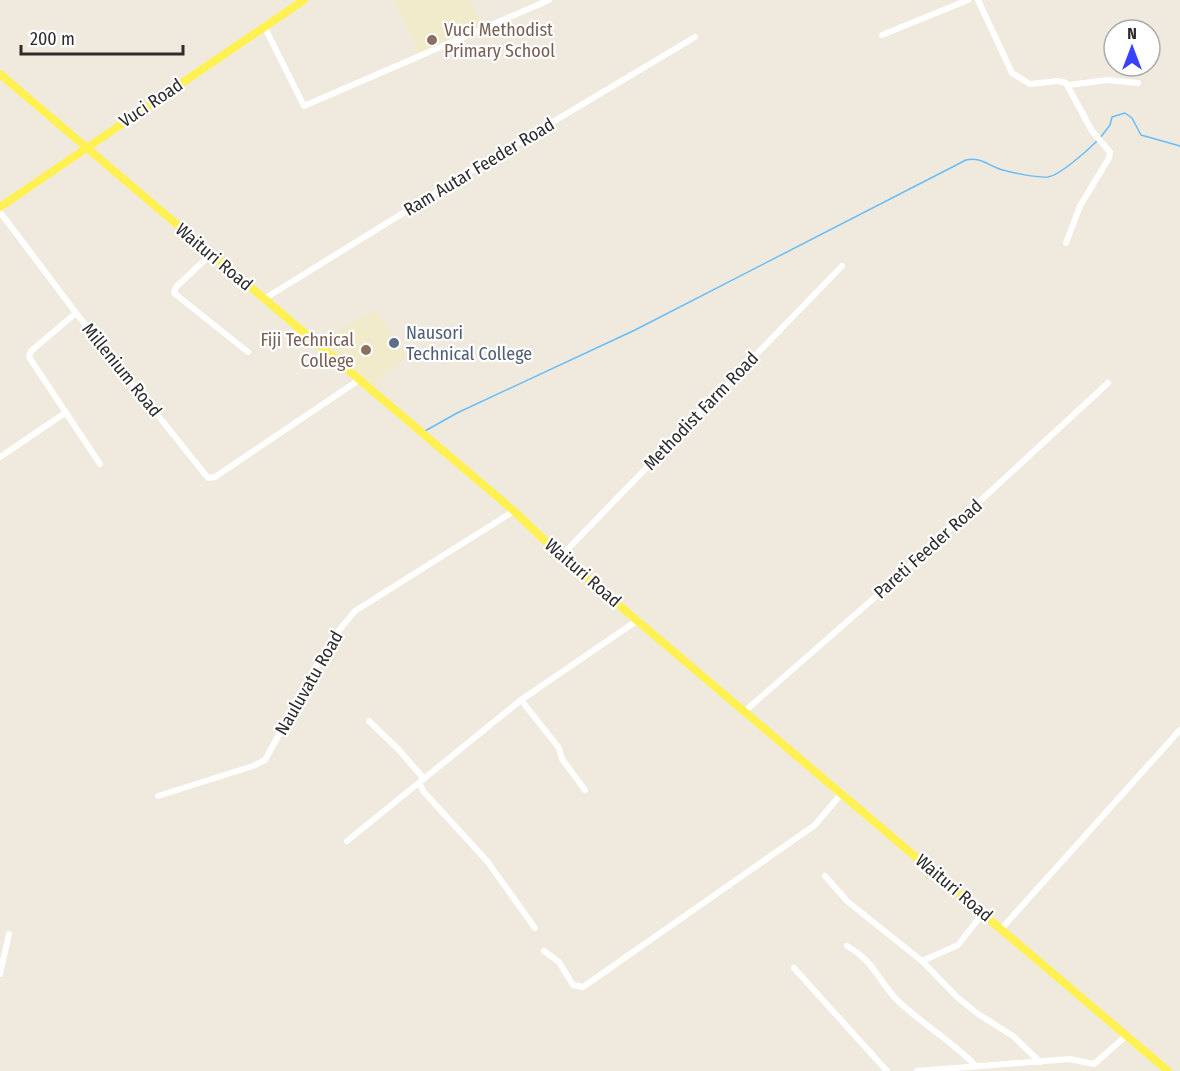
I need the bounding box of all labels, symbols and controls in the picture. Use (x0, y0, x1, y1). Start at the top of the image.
scale bar (21, 18, 183, 56)
north arrow (1102, 18, 1162, 78)
place label: Vuci Methodist Primary School (444, 19, 555, 62)
text: N (1127, 24, 1137, 43)
text: 200 m (30, 28, 75, 50)
marker: Vuci Methodist Primary School (425, 33, 439, 47)
street label: Vuci Road (115, 74, 187, 132)
street label: Ram Autar Feeder Road (400, 113, 558, 221)
street label: Waituri Road (171, 218, 257, 296)
street label: Millenium Road (77, 319, 167, 421)
place label: Nausori Technical College (406, 322, 532, 365)
place label: Fiji Technical College (260, 329, 354, 372)
marker: Nausori Technical College (387, 336, 401, 350)
marker: Fiji Technical College (359, 343, 373, 357)
street label: Methodist Farm Road (639, 347, 763, 475)
street label: Pareti Feeder Road (869, 495, 987, 603)
street label: Waituri Road (540, 534, 626, 612)
street label: Nauluvatu Road (270, 627, 348, 739)
street label: Waituri Road (911, 849, 997, 927)

